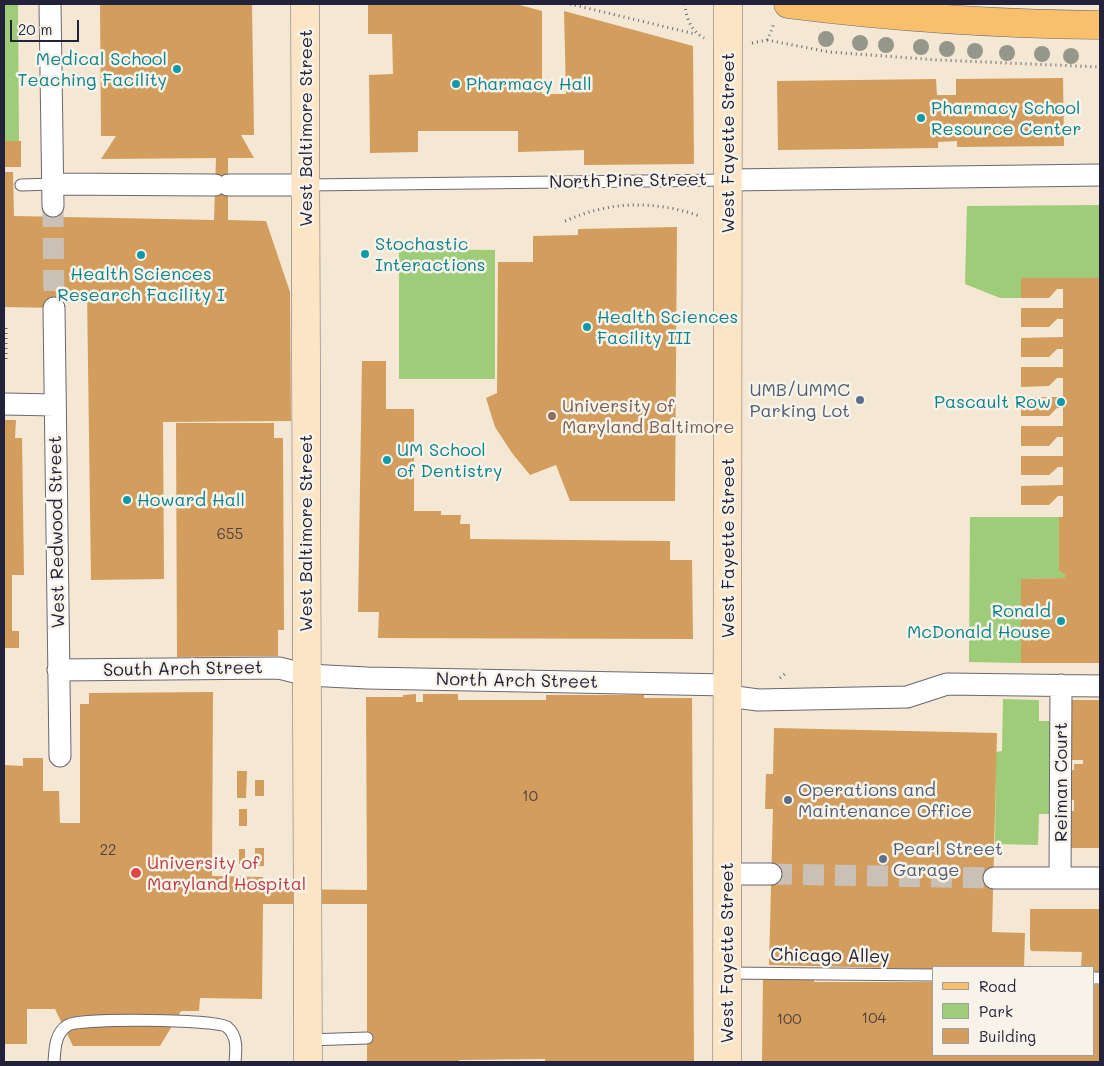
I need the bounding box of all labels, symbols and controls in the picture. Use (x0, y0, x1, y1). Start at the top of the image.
scale bar (12, 10, 81, 42)
text: 20 m (18, 19, 52, 39)
street label: West Baltimore Street (295, 29, 317, 227)
place label: Medical School Teaching Facility (17, 48, 167, 90)
street label: West Fayette Street (717, 52, 739, 234)
marker: Medical School Teaching Facility (171, 63, 183, 75)
place label: Pharmacy Hall (466, 73, 592, 95)
marker: Pharmacy Hall (450, 78, 462, 90)
place label: Pharmacy School Resource Center (931, 97, 1082, 140)
marker: Pharmacy School Resource Center (915, 112, 927, 124)
street label: North Pine Street (549, 169, 707, 193)
place label: Stochastic Interactions (375, 233, 486, 276)
marker: Stochastic Interactions (359, 248, 371, 260)
marker: Health Sciences Research Facility I (135, 249, 147, 261)
place label: Health Sciences Research Facility I (57, 263, 225, 306)
place label: Health Sciences Facility III (597, 306, 738, 348)
marker: Health Sciences Facility III (581, 321, 593, 333)
place label: UMB/UMMC Parking Lot (749, 379, 850, 422)
place label: Pascault Row (934, 391, 1051, 413)
marker: UMB/UMMC Parking Lot (854, 394, 866, 406)
place label: University of Maryland Baltimore (562, 395, 734, 438)
marker: Pascault Row (1055, 396, 1067, 408)
marker: University of Maryland Baltimore (546, 410, 558, 422)
street label: West Baltimore Street (295, 434, 317, 632)
street label: West Redwood Street (45, 435, 69, 629)
place label: UM School of Dentistry (397, 439, 502, 482)
marker: UM School of Dentistry (381, 454, 393, 466)
street label: West Fayette Street (717, 457, 739, 639)
place label: Howard Hall (137, 489, 245, 511)
marker: Howard Hall (121, 494, 133, 506)
house number: 655 (217, 525, 243, 543)
place label: Ronald McDonald House (907, 600, 1051, 642)
marker: Ronald McDonald House (1055, 615, 1067, 627)
street label: South Arch Street (103, 657, 263, 681)
street label: North Arch Street (436, 669, 598, 693)
street label: Reiman Court (1050, 722, 1072, 842)
place label: Operations and Maintenance Office (798, 779, 972, 822)
house number: 10 (522, 787, 538, 805)
marker: Operations and Maintenance Office (782, 794, 794, 806)
place label: Pearl Street Garage (893, 838, 1003, 881)
house number: 22 (100, 841, 116, 859)
place label: University of Maryland Hospital (147, 852, 306, 894)
marker: Pearl Street Garage (877, 853, 889, 865)
street label: West Fayette Street (716, 862, 738, 1044)
marker: University of Maryland Hospital (129, 866, 143, 880)
street label: Chicago Alley (770, 944, 890, 968)
legend (932, 966, 1094, 1056)
text: Road (979, 976, 1016, 996)
text: Park (979, 1001, 1013, 1021)
house number: 104 (862, 1009, 886, 1027)
house number: 100 (776, 1010, 802, 1028)
text: Building (979, 1026, 1036, 1046)

